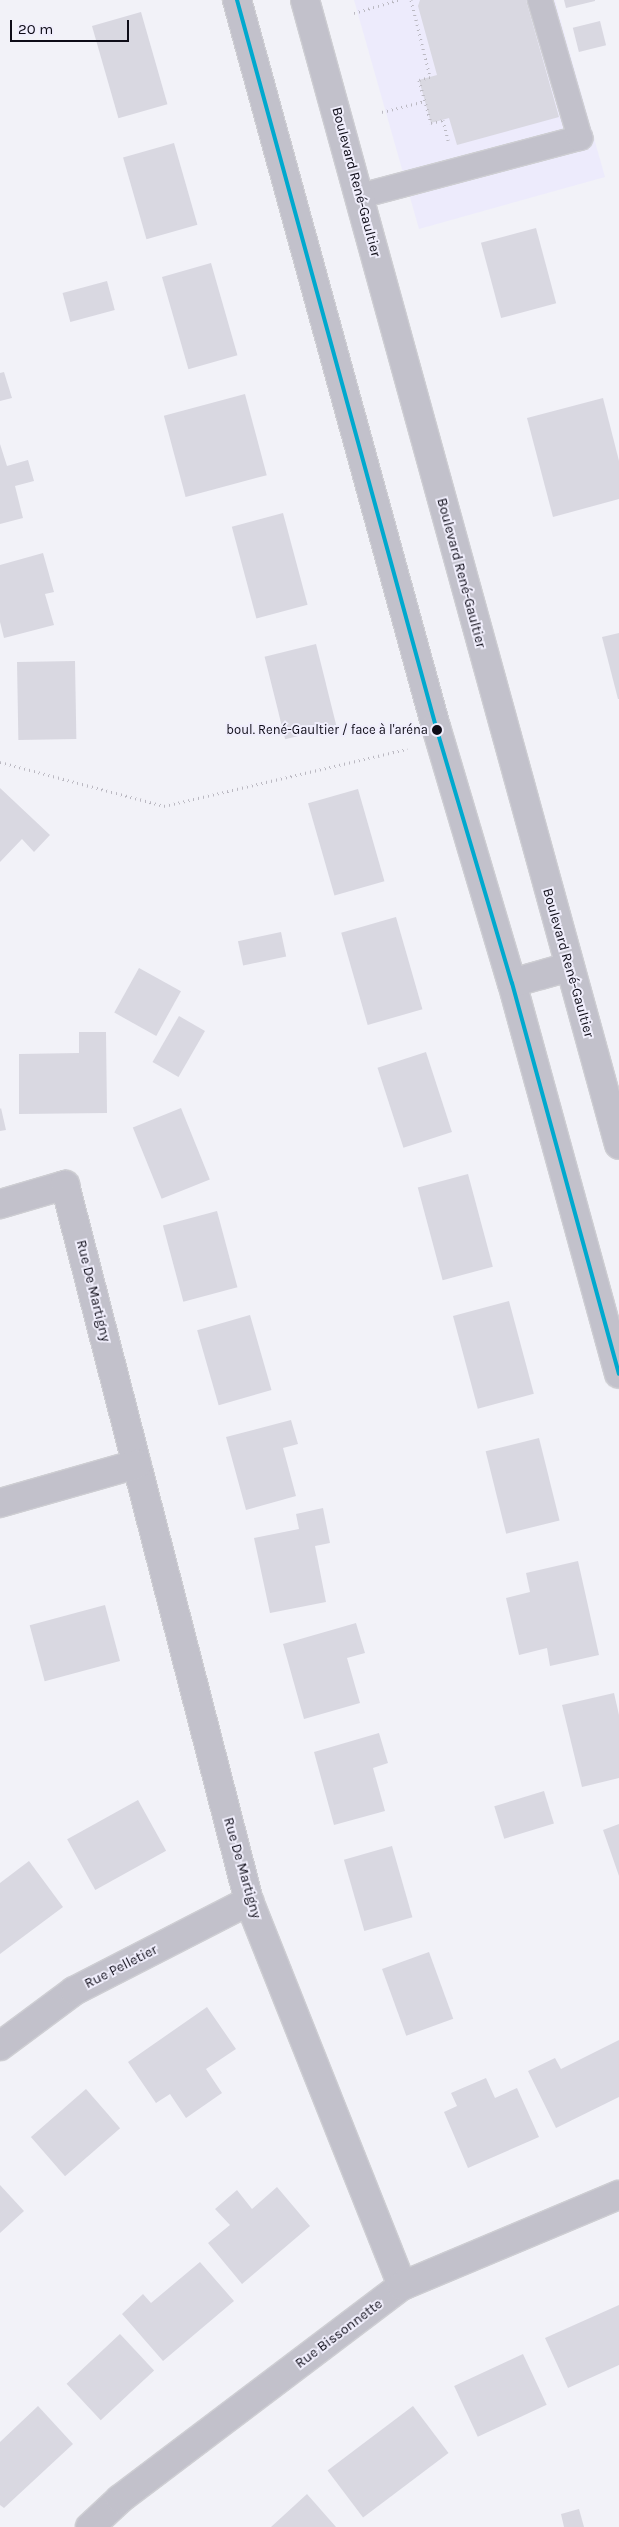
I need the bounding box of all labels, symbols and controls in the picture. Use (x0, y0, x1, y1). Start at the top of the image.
scale bar (12, 10, 131, 42)
text: 20 m (18, 20, 53, 38)
street label: Boulevard René-Gaultier (328, 105, 384, 259)
street label: Boulevard René-Gaultier (433, 496, 489, 650)
place label: boul. René-Gaultier / face à l'aréna (226, 722, 428, 738)
marker: boul. René-Gaultier / face à l'aréna (432, 725, 442, 735)
street label: Boulevard René-Gaultier (539, 886, 597, 1040)
street label: Rue De Martigny (72, 1238, 114, 1344)
street label: Rue De Martigny (220, 1816, 264, 1920)
street label: Rue Pelletier (82, 1942, 160, 1992)
street label: Rue Bissonnette (292, 2296, 386, 2372)

